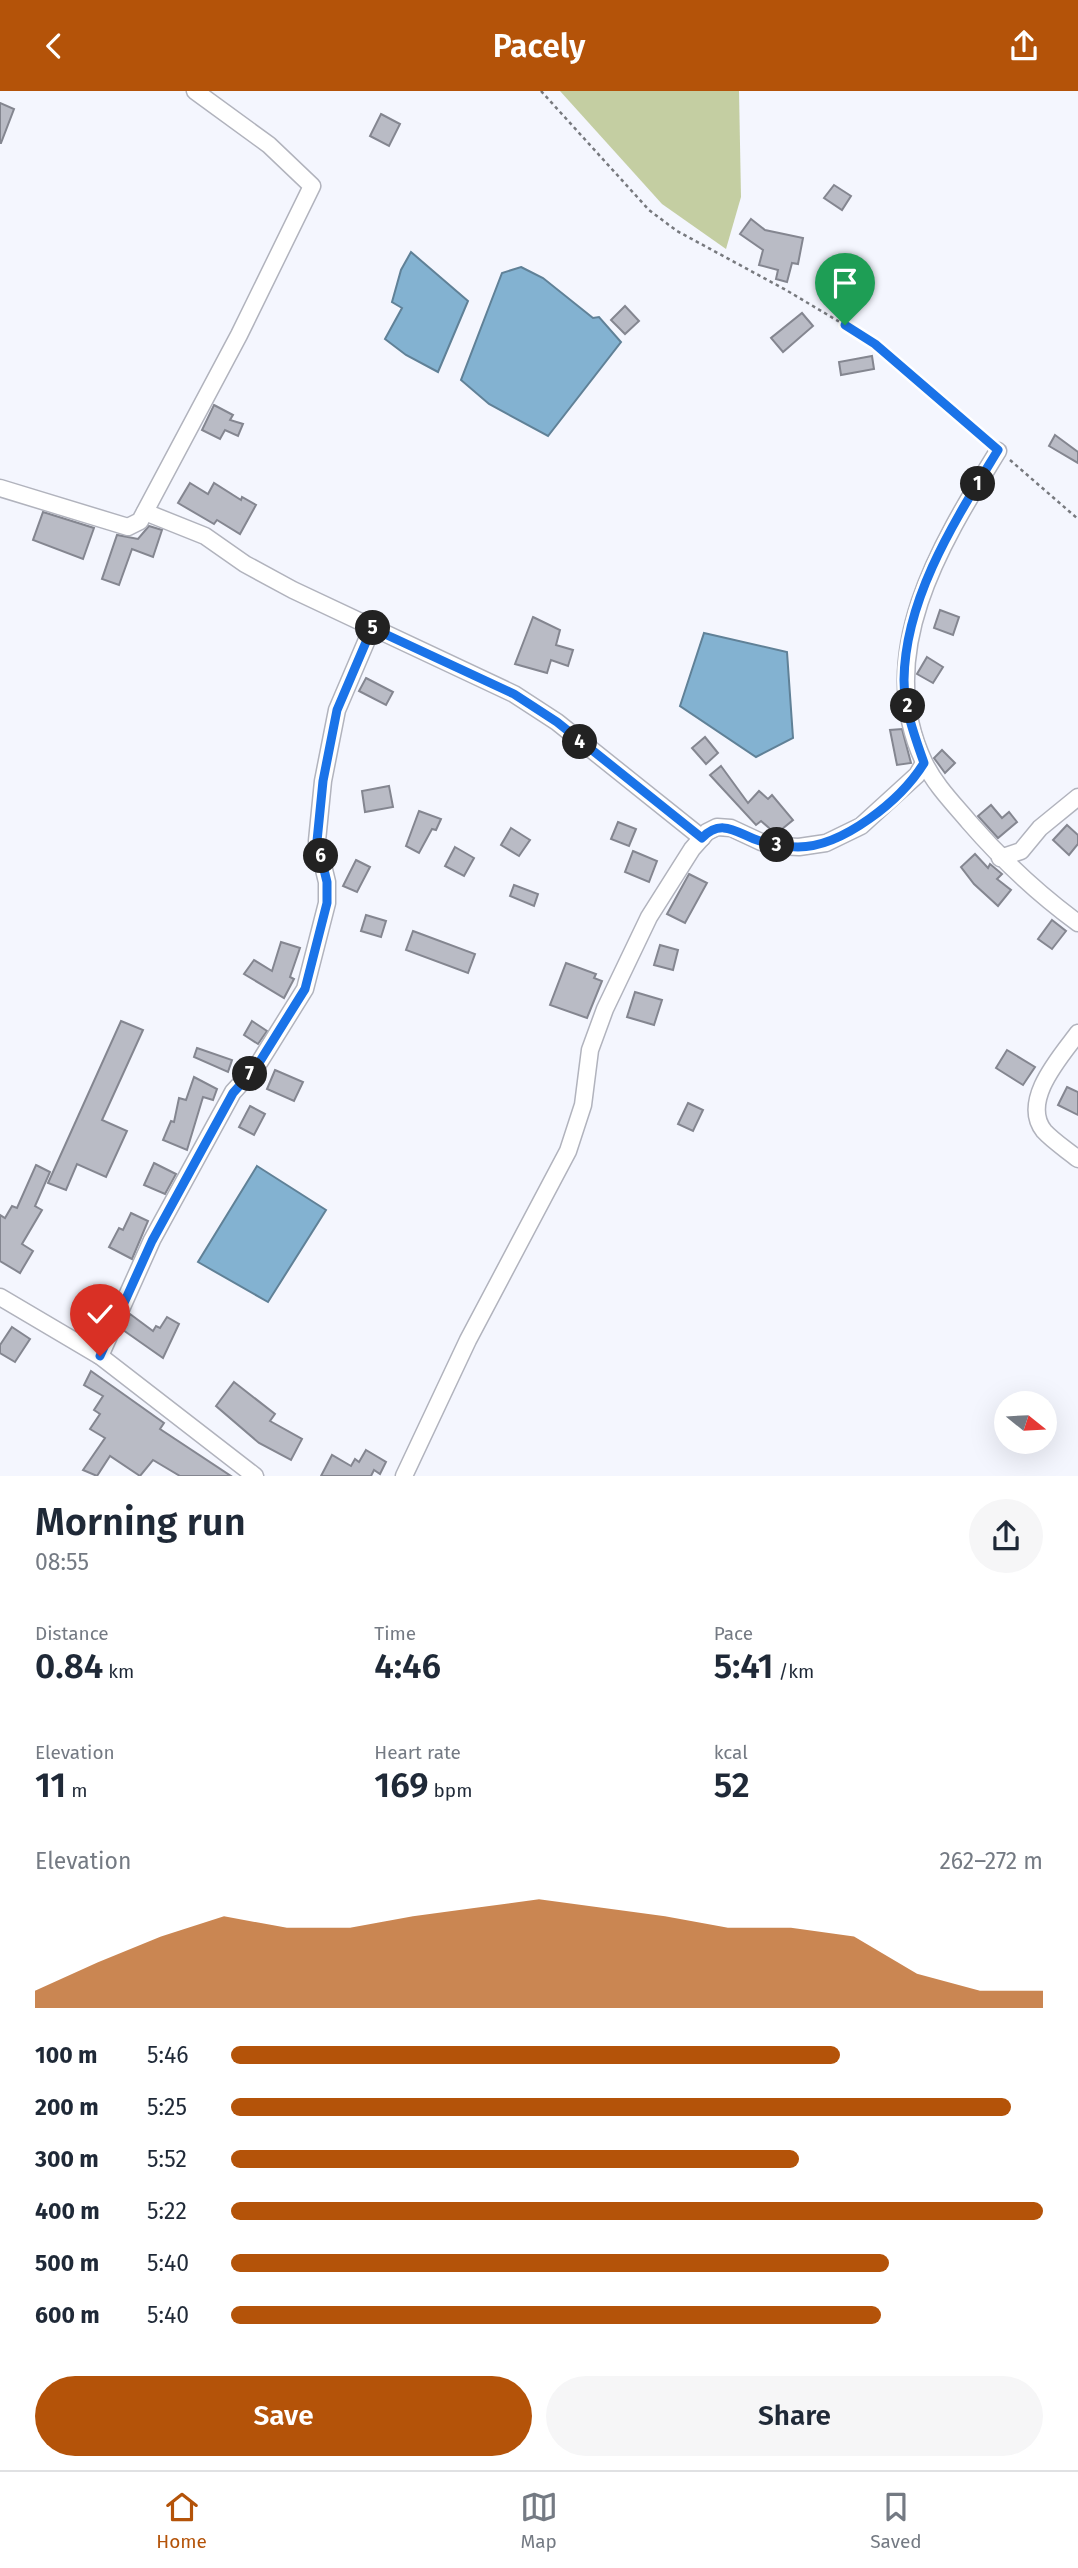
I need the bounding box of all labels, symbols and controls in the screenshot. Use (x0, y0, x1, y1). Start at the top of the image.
icon: back (35, 27, 73, 65)
text: Pacely (493, 27, 585, 65)
icon: share (1005, 27, 1043, 65)
pin (815, 253, 875, 325)
icon: arrive (826, 264, 864, 302)
pin: 1 (960, 467, 996, 501)
text: 1 (973, 472, 982, 495)
pin: 5 (356, 611, 390, 645)
text: 5 (367, 616, 378, 639)
pin: 2 (890, 689, 926, 723)
text: 2 (903, 694, 912, 717)
pin: 4 (562, 725, 598, 759)
text: 4 (574, 730, 585, 753)
pin: 3 (760, 827, 794, 863)
text: 3 (772, 833, 781, 856)
pin: 6 (304, 839, 338, 873)
text: 6 (315, 844, 326, 867)
pin: 7 (232, 1056, 268, 1091)
text: 7 (245, 1062, 254, 1085)
pin (70, 1284, 130, 1356)
icon: check (81, 1295, 119, 1333)
north arrow (994, 1391, 1057, 1454)
map controls (994, 1391, 1057, 1454)
text: Morning run (35, 1499, 246, 1545)
button: share (969, 1499, 1043, 1573)
text: 08:55 (35, 1548, 89, 1576)
text: Distance (35, 1622, 109, 1645)
text: Time (374, 1622, 416, 1645)
text: Pace (714, 1622, 753, 1645)
text: 0.84 (35, 1645, 103, 1687)
text: 4:46 (374, 1645, 441, 1687)
text: 5:41 (714, 1645, 773, 1687)
text: km (103, 1660, 134, 1683)
text: /km (773, 1660, 814, 1683)
text: Elevation (35, 1741, 115, 1764)
text: Heart rate (374, 1741, 461, 1764)
text: kcal (714, 1741, 748, 1764)
text: 11 (35, 1764, 66, 1806)
text: 169 (374, 1764, 429, 1806)
text: 52 (714, 1764, 750, 1806)
text: m (66, 1779, 88, 1802)
text: bpm (429, 1779, 472, 1802)
text: Elevation (35, 1847, 131, 1875)
text: 262–272 m (939, 1847, 1043, 1875)
text: 100 m (35, 2041, 97, 2069)
text: 5:46 (147, 2041, 188, 2069)
text: 200 m (35, 2093, 99, 2121)
text: 5:25 (147, 2093, 187, 2121)
text: 300 m (35, 2145, 99, 2173)
text: 5:52 (147, 2145, 187, 2173)
text: 400 m (35, 2197, 100, 2225)
text: 5:22 (147, 2197, 187, 2225)
text: 500 m (35, 2249, 99, 2277)
text: 5:40 (147, 2249, 189, 2277)
text: 600 m (35, 2301, 100, 2329)
text: 5:40 (147, 2301, 189, 2329)
button: Save (35, 2376, 532, 2456)
button: Share (546, 2376, 1043, 2456)
tab: Home (156, 2488, 207, 2553)
tab: Map (520, 2488, 558, 2553)
tab: Saved (870, 2488, 922, 2553)

